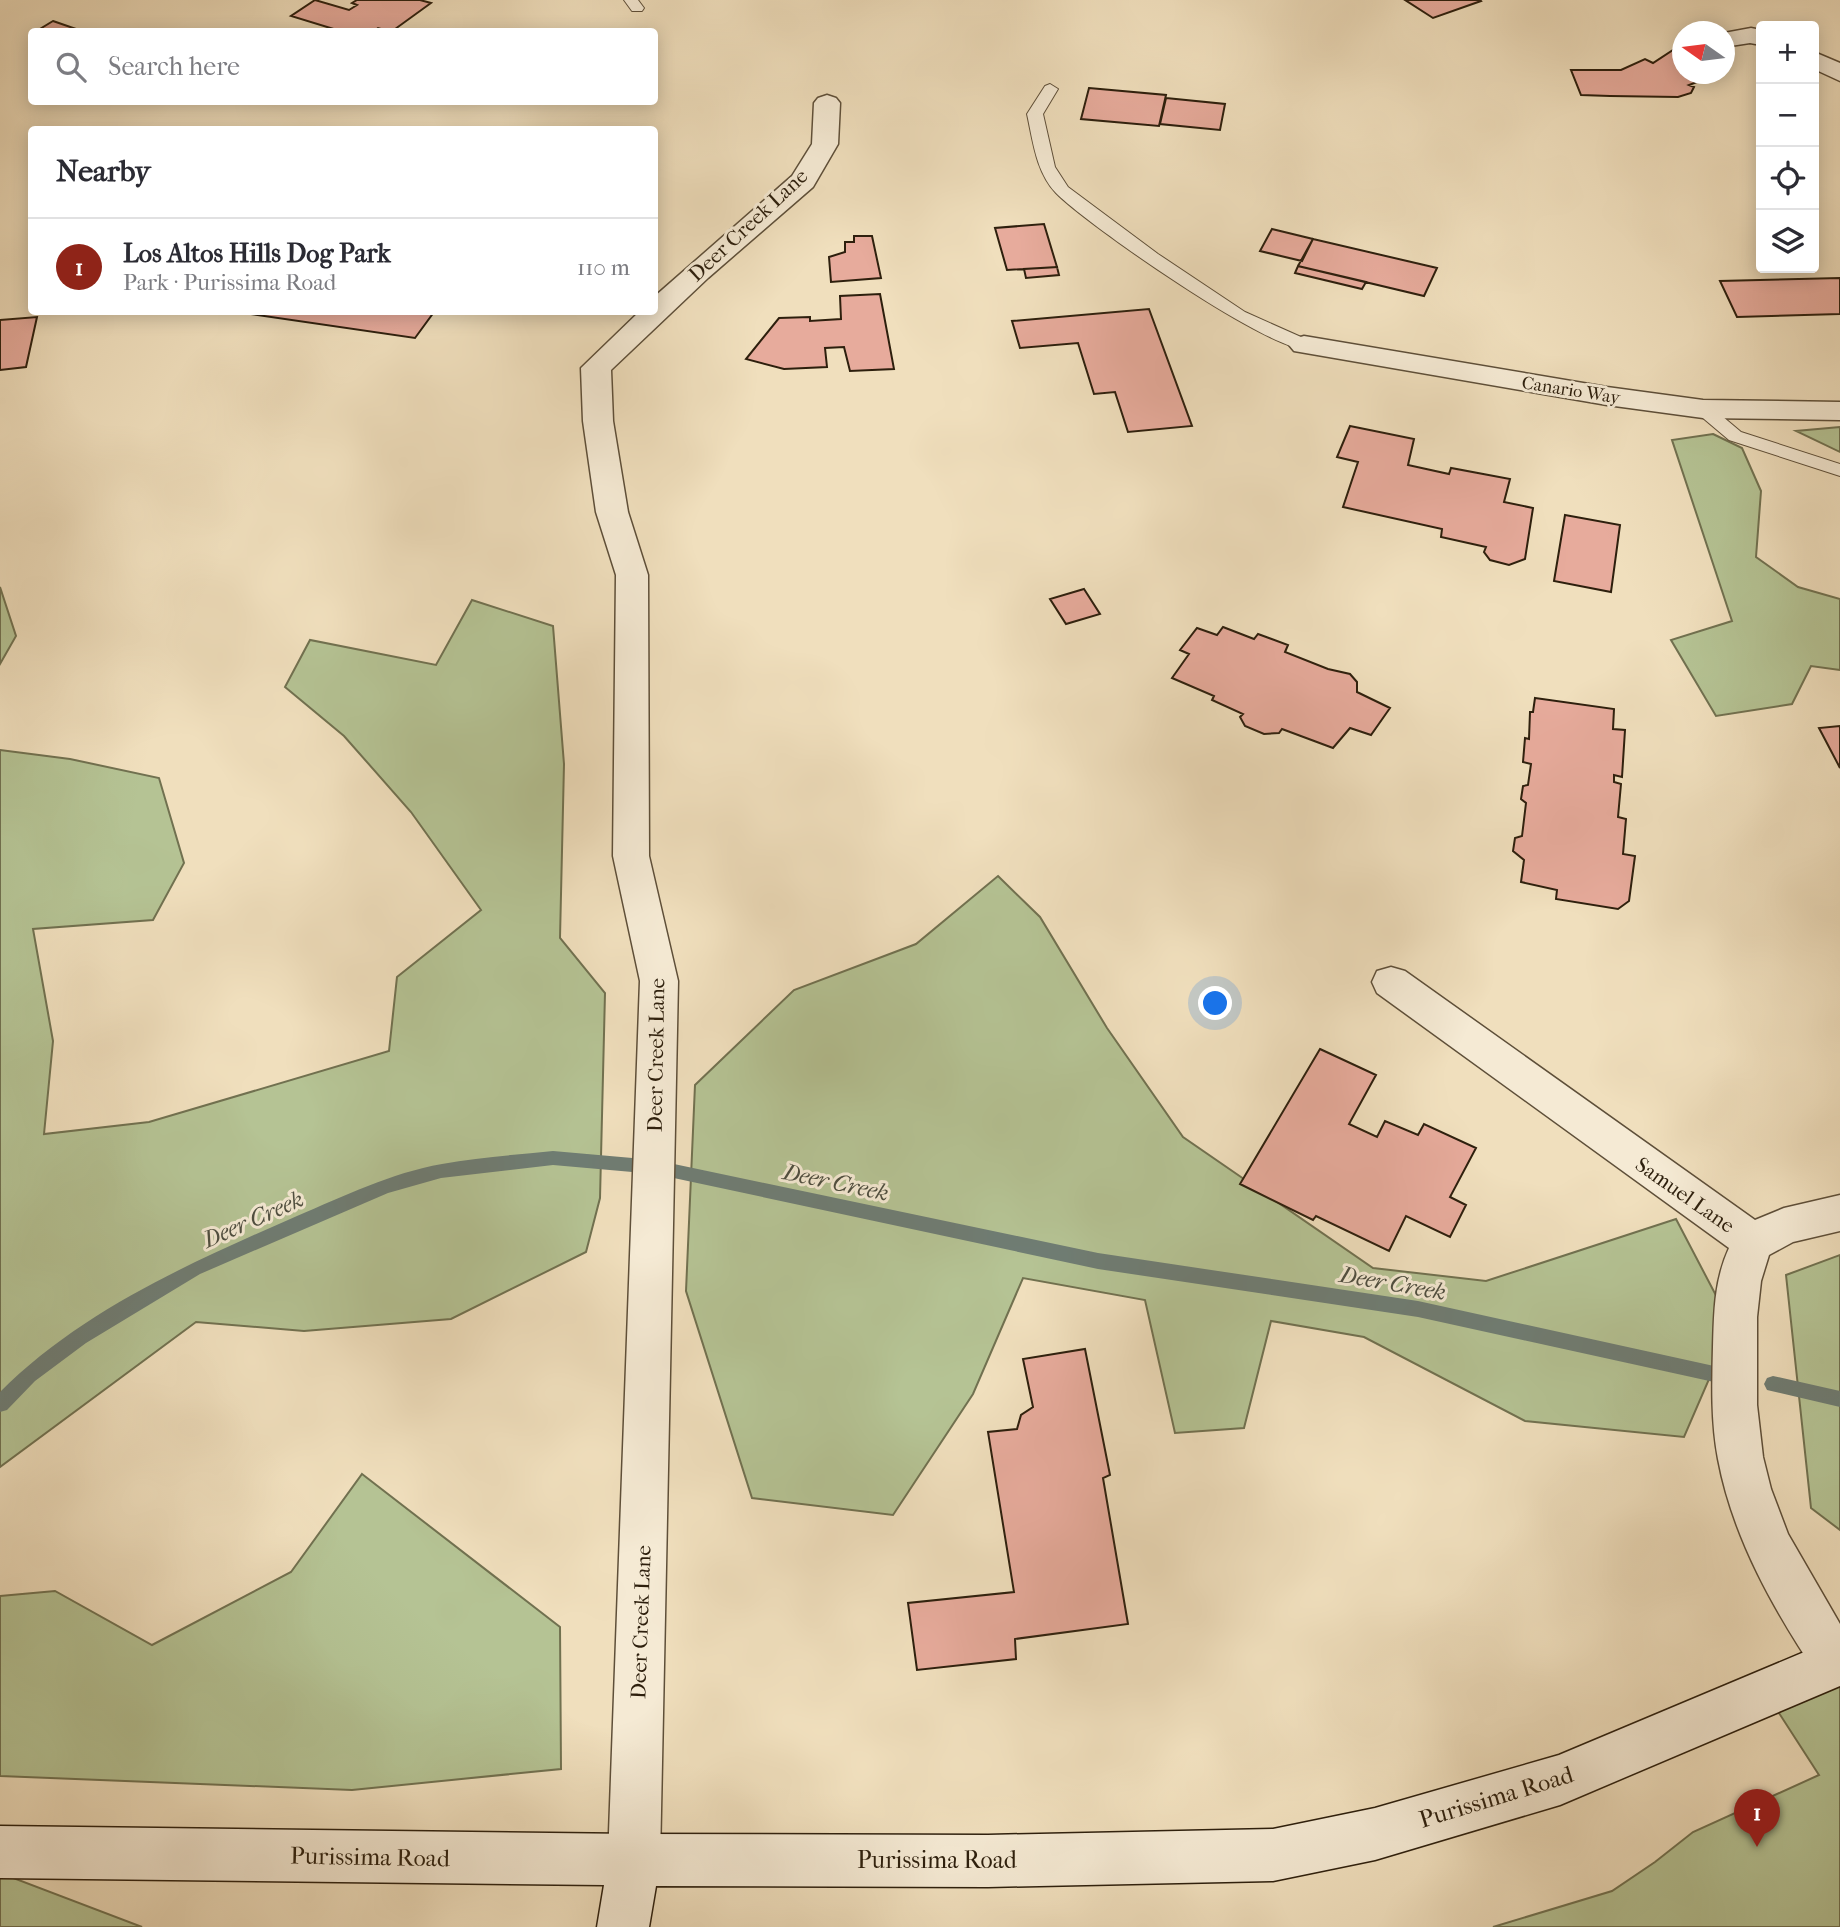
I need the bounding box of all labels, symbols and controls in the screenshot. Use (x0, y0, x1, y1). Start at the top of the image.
north arrow (1672, 21, 1735, 84)
map controls (1756, 21, 1819, 273)
button: + (1756, 21, 1819, 84)
search box (28, 28, 658, 105)
icon: search (52, 48, 90, 86)
text: Search here (108, 51, 240, 82)
button: − (1756, 84, 1819, 147)
button: locate (1756, 147, 1819, 210)
text: Nearby (56, 154, 151, 189)
street label: Deer Creek Lane (683, 164, 813, 286)
button: layers (1756, 210, 1819, 273)
text: Los Altos Hills Dog Park (123, 238, 391, 269)
text: 1 (75, 254, 83, 281)
text: 110 m (577, 254, 630, 281)
text: Park · Purissima Road (123, 269, 336, 296)
street label: Canario Way (1520, 372, 1623, 409)
street label: Deer Creek Lane (643, 978, 669, 1132)
your location (1198, 986, 1232, 1020)
street label: Samuel Lane (1631, 1152, 1739, 1238)
water label: Deer Creek (779, 1158, 891, 1207)
water label: Deer Creek (197, 1185, 308, 1254)
water label: Deer Creek (1336, 1261, 1448, 1306)
street label: Deer Creek Lane (626, 1545, 656, 1699)
street label: Purissima Road (1415, 1760, 1577, 1834)
pin: 1 (1734, 1789, 1780, 1847)
street label: Purissima Road (290, 1842, 451, 1872)
street label: Purissima Road (857, 1846, 1018, 1874)

